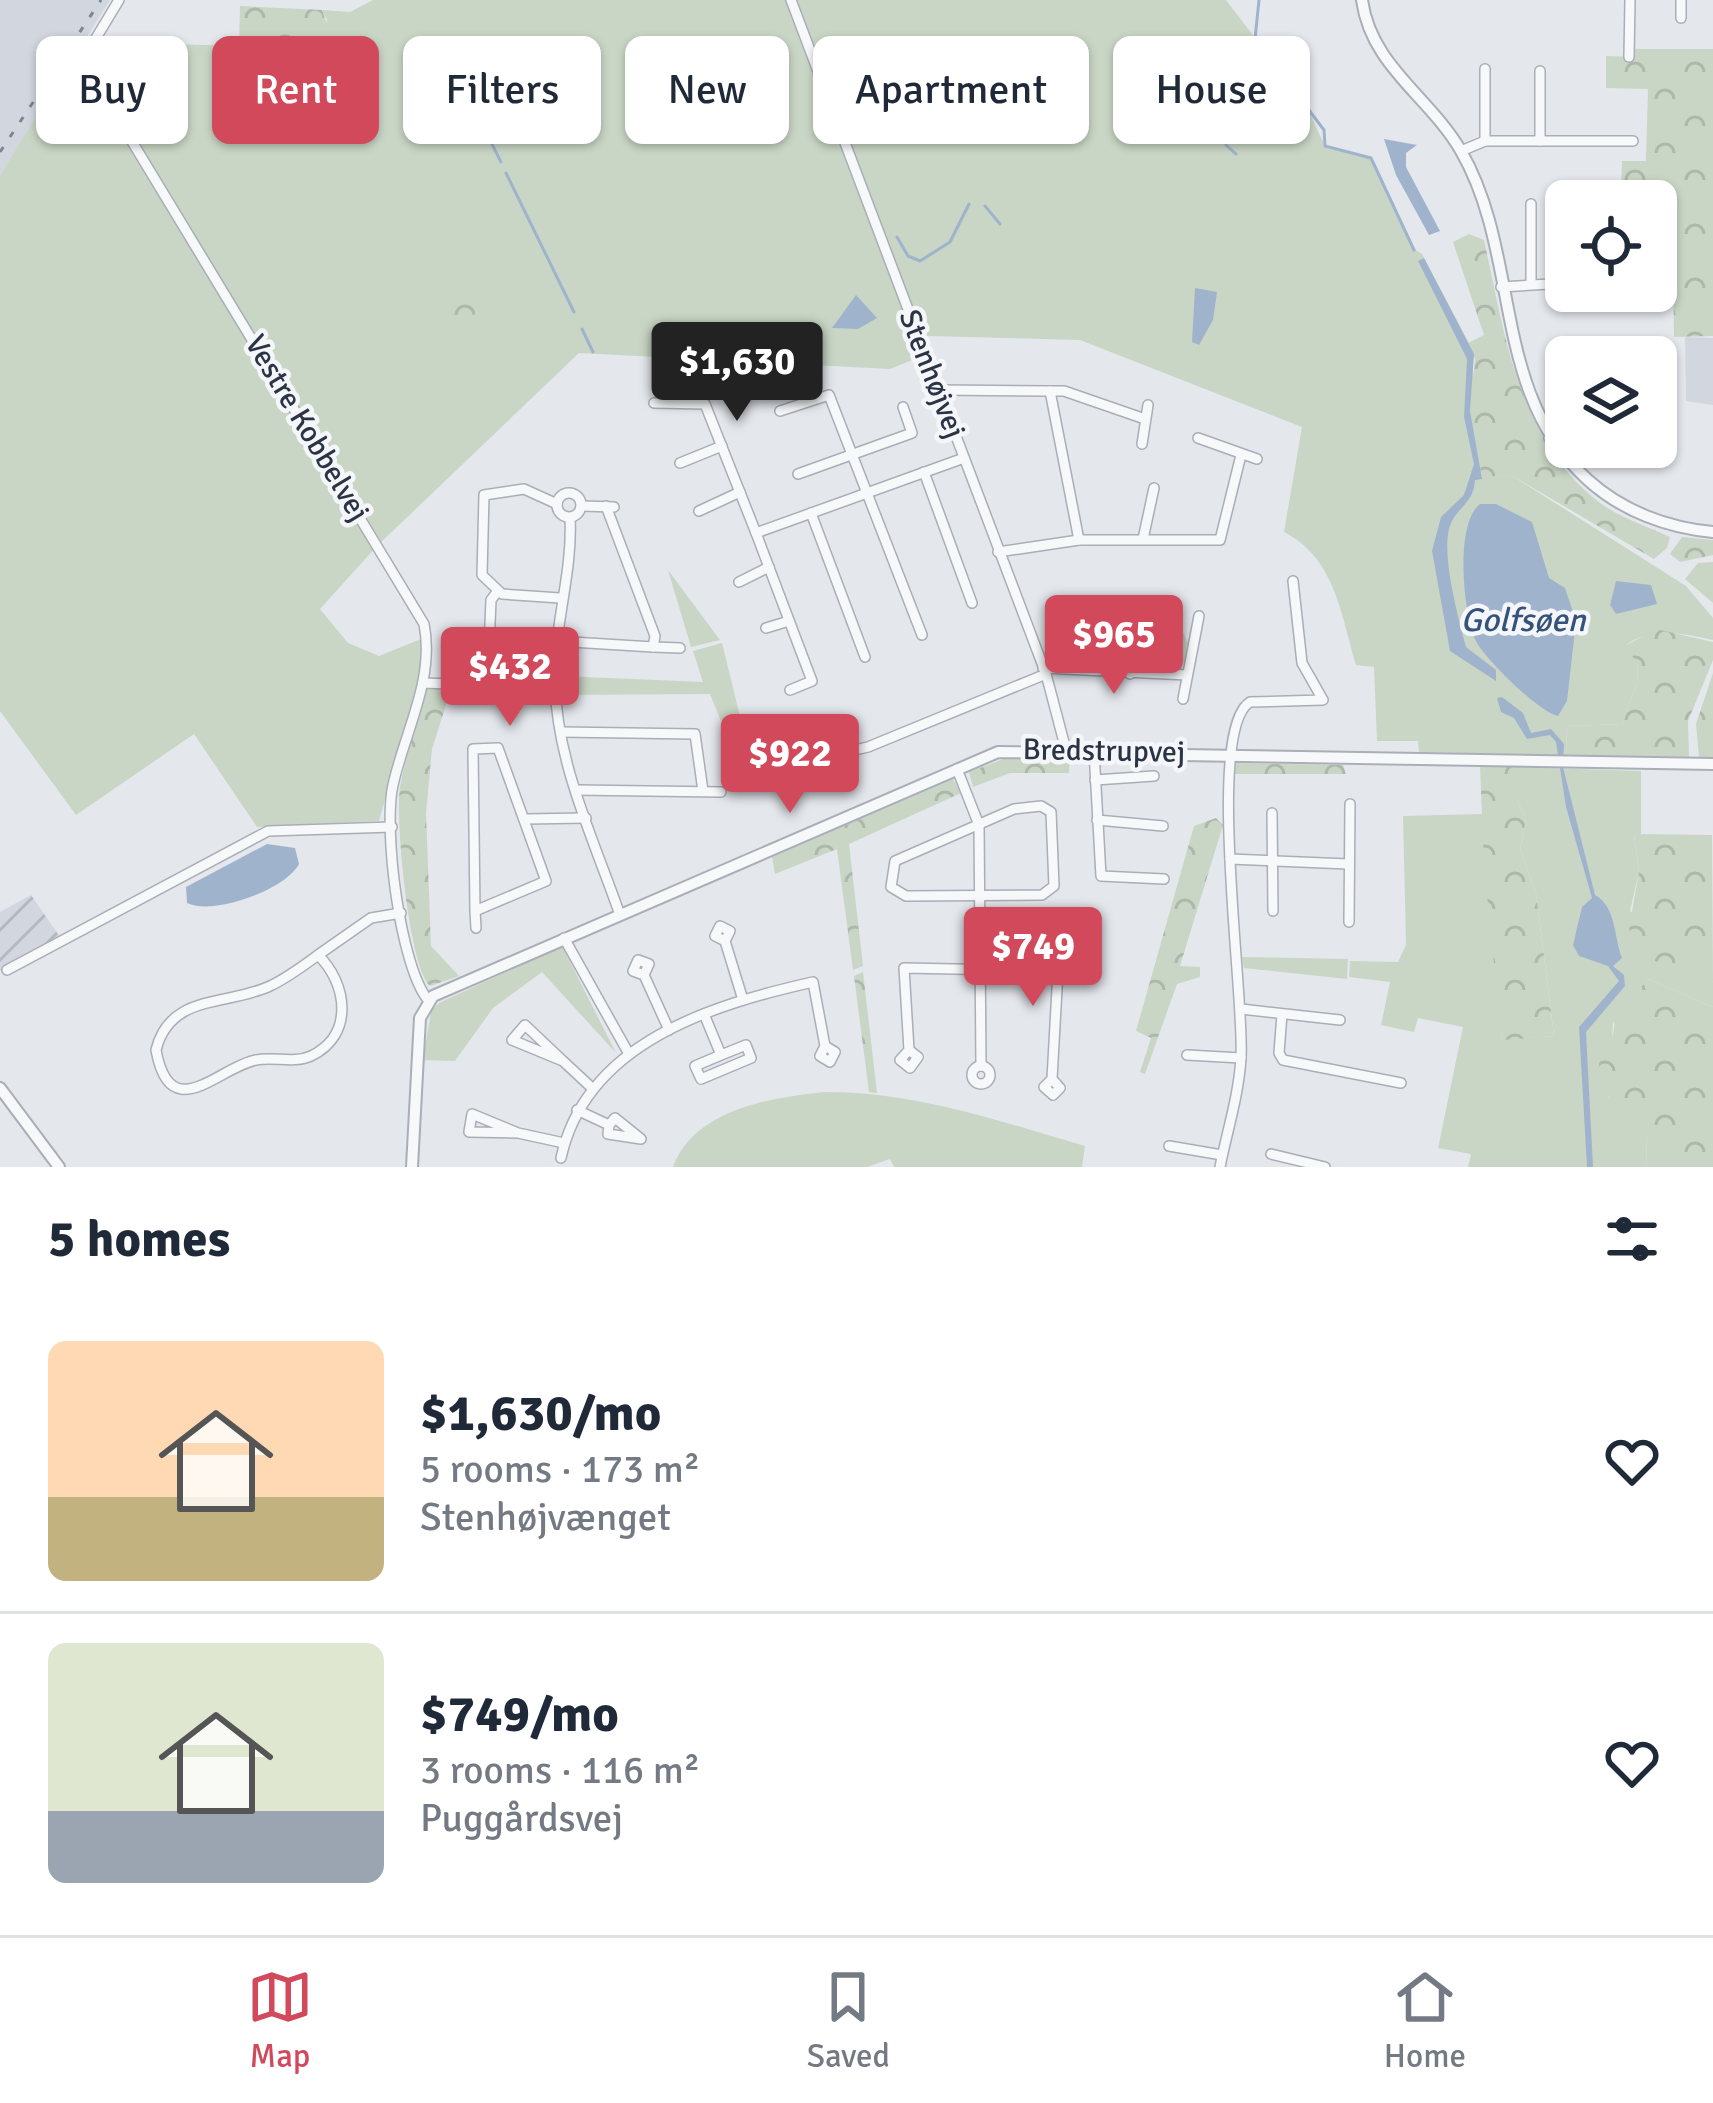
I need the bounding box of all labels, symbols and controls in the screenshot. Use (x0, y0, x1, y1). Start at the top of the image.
chip: Buy (36, 36, 188, 144)
chip: Rent (212, 36, 379, 144)
chip: Filters (403, 36, 601, 144)
chip: New (625, 36, 789, 144)
chip: Apartment (813, 36, 1089, 144)
chip: House (1113, 36, 1310, 144)
map controls (1545, 180, 1677, 468)
button: locate (1545, 180, 1677, 312)
street label: Stenhøjvej (891, 304, 973, 444)
pin: $1,630 (639, 322, 835, 424)
street label: Vestre Kobbelvej (237, 328, 377, 528)
button: layers (1545, 336, 1677, 468)
text: $1,630 (679, 337, 795, 385)
pin: $965 (1043, 595, 1185, 697)
water label: Golfsøen (1460, 600, 1587, 641)
text: $965 (1072, 610, 1156, 658)
pin: $432 (439, 627, 581, 729)
text: $432 (468, 642, 552, 690)
pin: $922 (719, 714, 861, 816)
text: $922 (748, 729, 832, 777)
street label: Bredstrupvej (1022, 731, 1186, 771)
pin: $749 (962, 907, 1104, 1009)
text: $749 (991, 922, 1075, 970)
icon: filters (1599, 1206, 1665, 1272)
text: 5 homes (48, 1208, 230, 1271)
text: $1,630/mo (420, 1382, 661, 1445)
icon: home (144, 1389, 288, 1533)
icon: heart (1599, 1428, 1665, 1494)
text: 5 rooms · 173 m² (420, 1445, 700, 1493)
text: Stenhøjvænget (420, 1493, 671, 1541)
text: $749/mo (420, 1683, 619, 1746)
icon: home (144, 1691, 288, 1835)
icon: heart (1599, 1730, 1665, 1796)
text: 3 rooms · 116 m² (420, 1746, 700, 1794)
text: Puggårdsvej (420, 1794, 623, 1842)
tab: Map (247, 1964, 313, 2077)
tab: Saved (807, 1964, 890, 2077)
tab: Home (1384, 1964, 1466, 2077)

